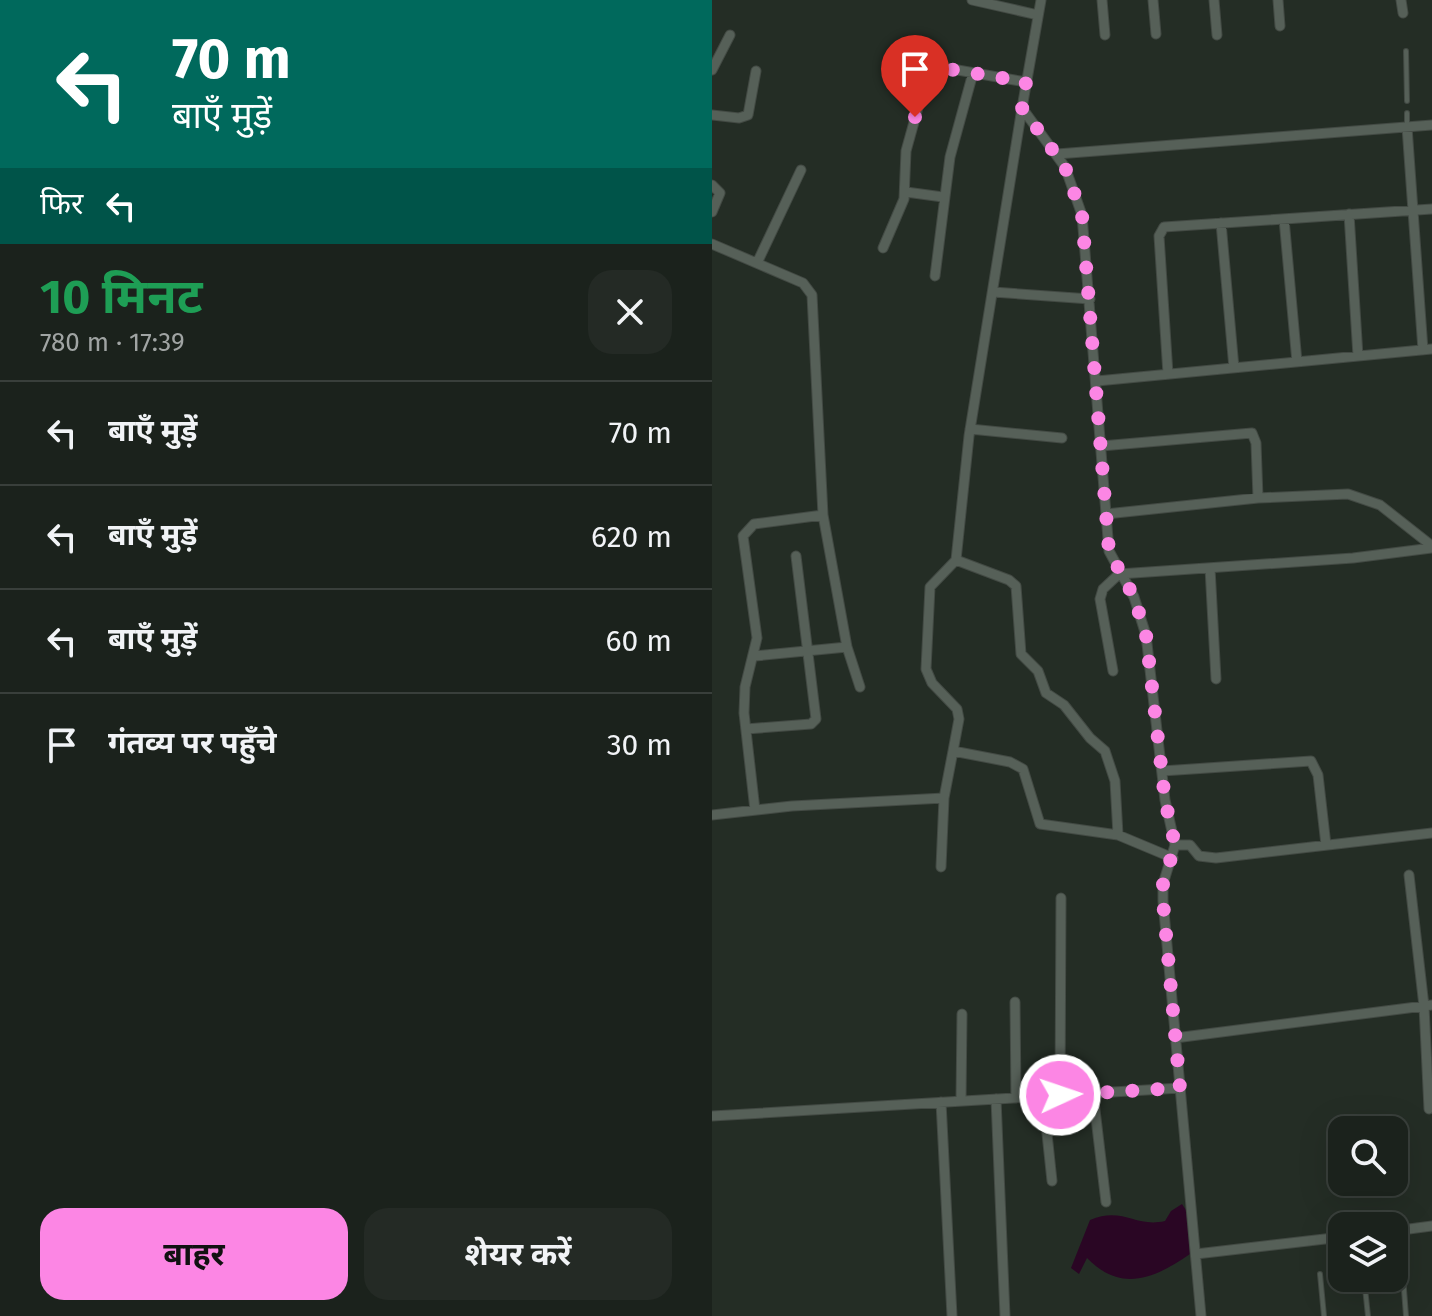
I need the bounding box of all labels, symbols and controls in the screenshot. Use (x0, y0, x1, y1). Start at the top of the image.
text: 70 m (172, 26, 291, 93)
icon: left (40, 32, 144, 136)
pin (881, 35, 949, 117)
icon: arrive (893, 47, 937, 91)
text: बाएँ मुड़ें (172, 94, 272, 138)
icon: left (99, 184, 143, 228)
text: फिर (40, 186, 83, 222)
text: 10 मिनट (40, 268, 202, 326)
button: close (588, 270, 672, 354)
text: 780 m · 17:39 (40, 327, 185, 358)
icon: left (40, 411, 84, 455)
text: बाएँ मुड़ें (108, 413, 197, 449)
text: 70 m (609, 415, 672, 451)
icon: left (40, 515, 84, 559)
text: बाएँ मुड़ें (108, 517, 197, 553)
text: 620 m (591, 519, 672, 555)
icon: left (40, 619, 84, 663)
text: बाएँ मुड़ें (108, 621, 197, 657)
text: 60 m (606, 623, 672, 659)
icon: arrive (40, 723, 84, 767)
text: गंतव्य पर पहुँचे (108, 725, 276, 761)
text: 30 m (607, 727, 672, 763)
position arrow (1018, 1053, 1102, 1137)
map controls (1328, 1116, 1408, 1292)
button: search (1328, 1116, 1408, 1196)
button: बाहर (40, 1208, 348, 1300)
button: शेयर करें (364, 1208, 672, 1300)
button: layers (1328, 1212, 1408, 1292)

